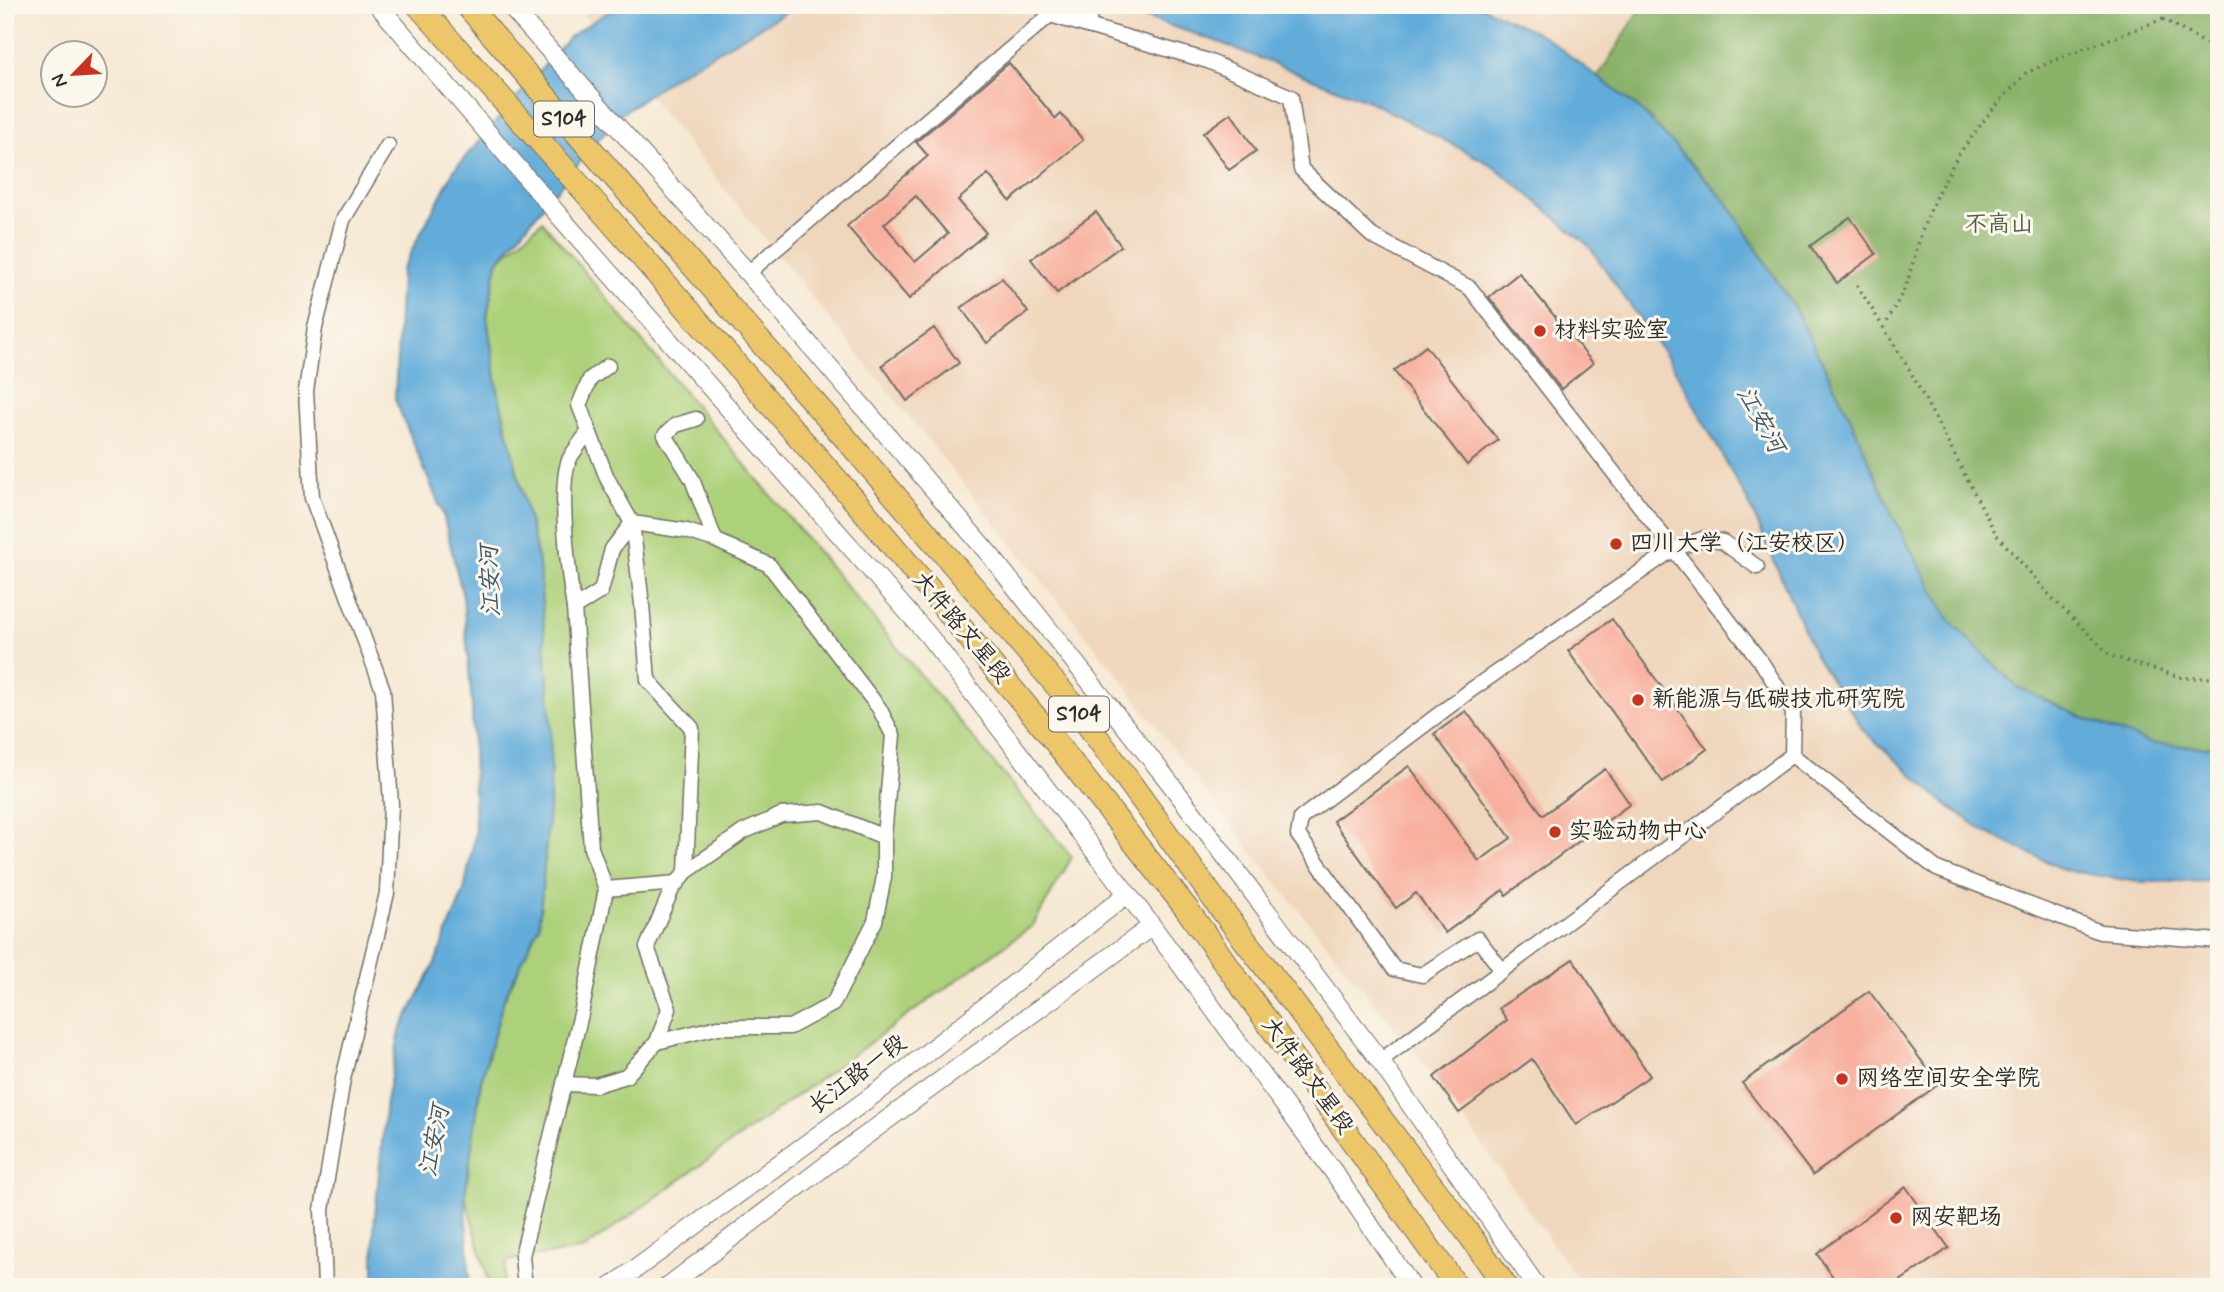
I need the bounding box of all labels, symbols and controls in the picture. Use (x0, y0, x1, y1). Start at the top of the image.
north arrow (38, 38, 108, 108)
text: N (46, 70, 74, 92)
road number: S104 (534, 102, 594, 136)
park label: 不高山 (1965, 210, 2034, 240)
place label: 材料实验室 (1554, 316, 1669, 346)
marker: 材料实验室 (1532, 323, 1548, 339)
water label: 江安河 (1729, 381, 1793, 462)
place label: 四川大学（江安校区） (1630, 529, 1860, 559)
marker: 四川大学（江安校区） (1608, 536, 1624, 552)
water label: 江安河 (474, 540, 508, 618)
street label: 大件路文星段 (905, 566, 1017, 690)
place label: 新能源与低碳技术研究院 (1652, 685, 1905, 715)
marker: 新能源与低碳技术研究院 (1630, 692, 1646, 708)
road number: S104 (1049, 696, 1109, 732)
place label: 实验动物中心 (1569, 817, 1707, 847)
marker: 实验动物中心 (1547, 824, 1563, 840)
street label: 大件路文星段 (1254, 1011, 1360, 1141)
street label: 长江路一段 (803, 1028, 913, 1122)
place label: 网络空间安全学院 (1856, 1064, 2040, 1094)
marker: 网络空间安全学院 (1834, 1071, 1850, 1087)
water label: 江安河 (413, 1099, 458, 1179)
place label: 网安靶场 (1910, 1203, 2002, 1233)
marker: 网安靶场 (1888, 1210, 1904, 1226)

